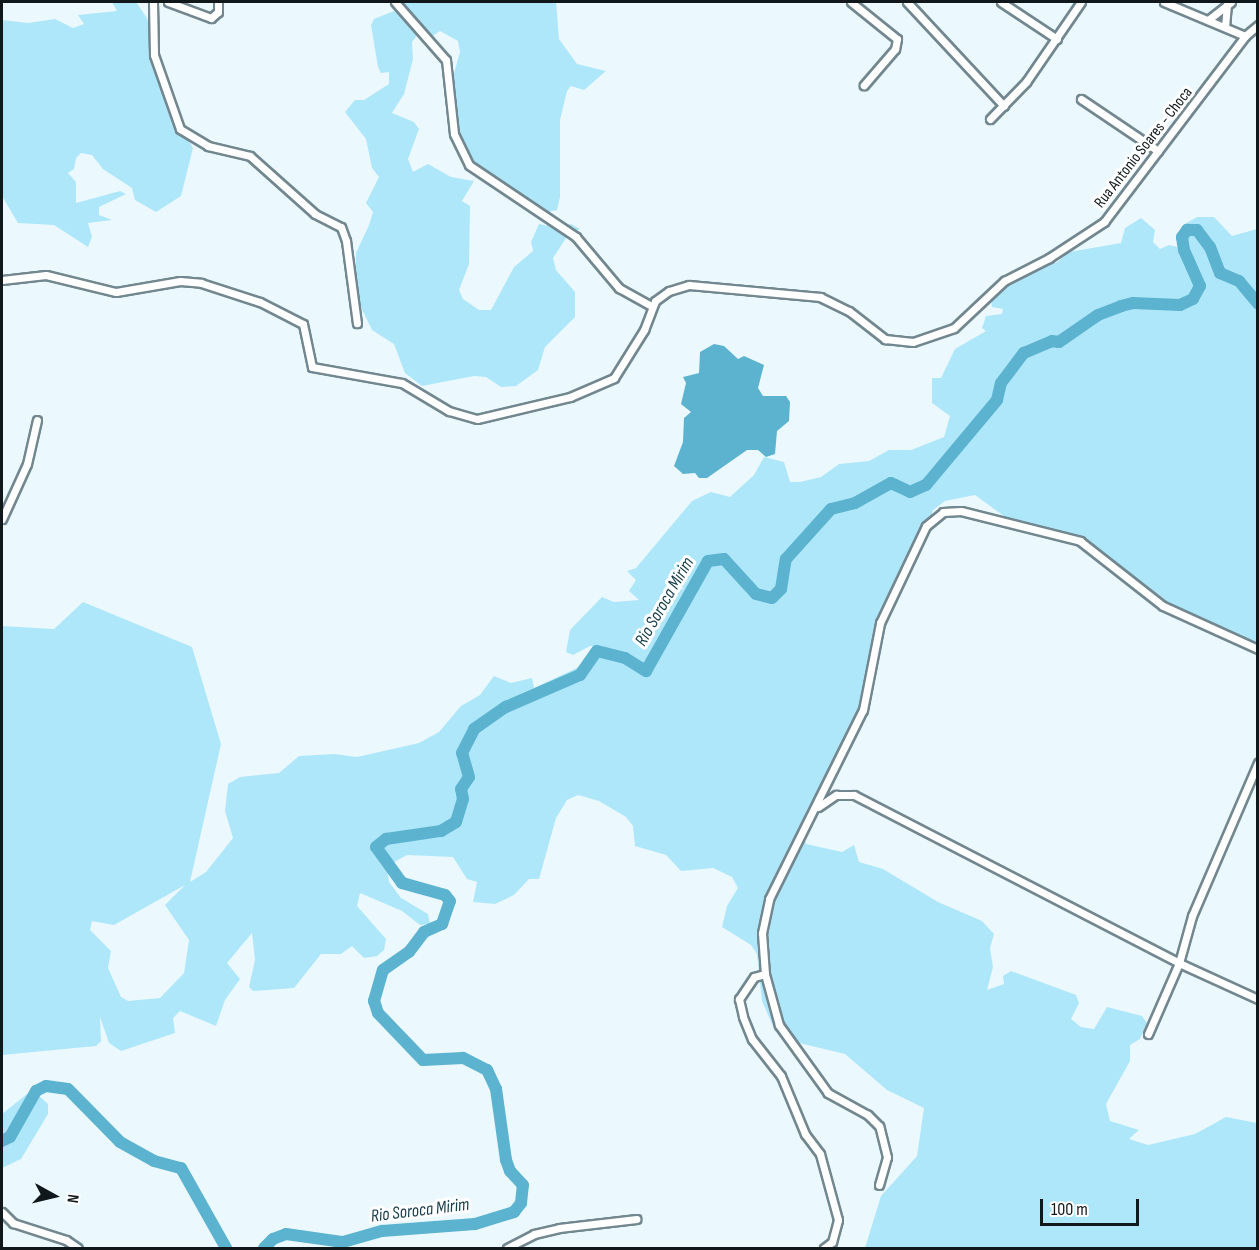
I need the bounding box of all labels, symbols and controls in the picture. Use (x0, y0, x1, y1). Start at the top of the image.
street label: Rua Antonio Soares - Choca (1091, 84, 1197, 212)
water label: Rio Soroca Mirim (631, 554, 699, 650)
north arrow (24, 1166, 84, 1226)
scale bar (1043, 1187, 1142, 1225)
text: N (62, 1193, 82, 1204)
water label: Rio Soroca Mirim (369, 1194, 471, 1228)
text: 100 m (1051, 1199, 1088, 1220)

